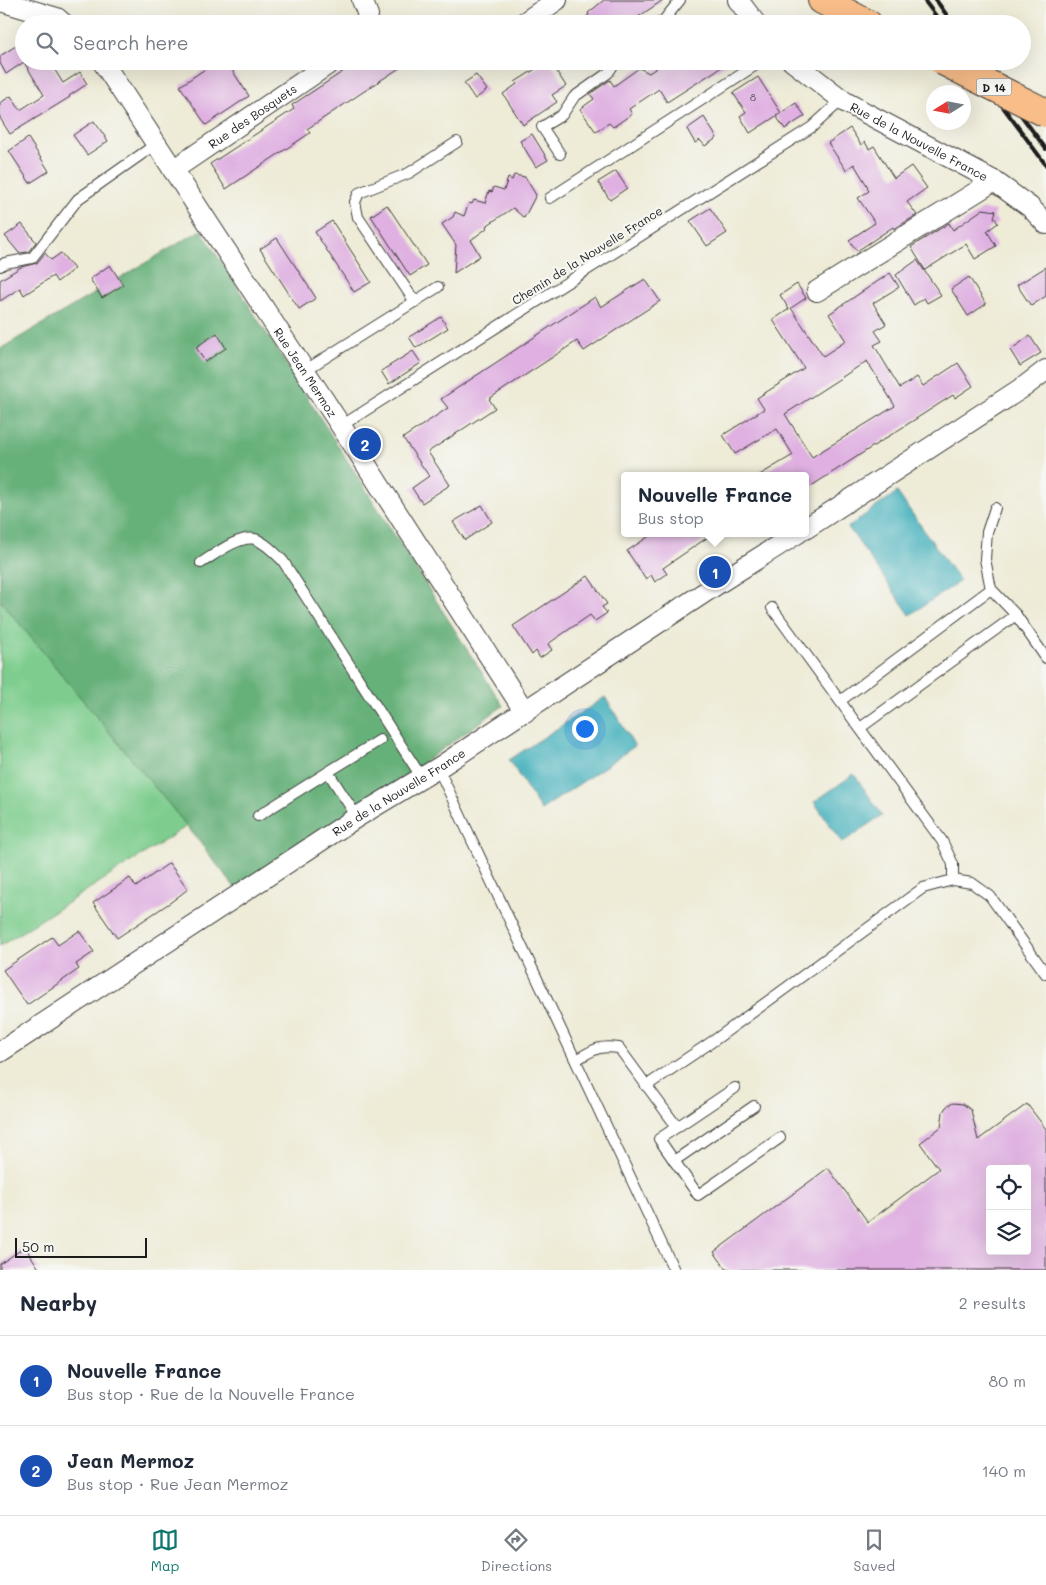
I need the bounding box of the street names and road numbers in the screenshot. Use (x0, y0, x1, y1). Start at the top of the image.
road number: D 14 (976, 78, 1012, 95)
street label: Rue des Bosquets (205, 80, 300, 152)
street label: Rue de la Nouvelle France (847, 98, 991, 184)
street label: Chemin de la Nouvelle France (509, 202, 665, 308)
street label: Rue Jean Mermoz (271, 324, 341, 420)
street label: Rue de la Nouvelle France (329, 744, 468, 839)

